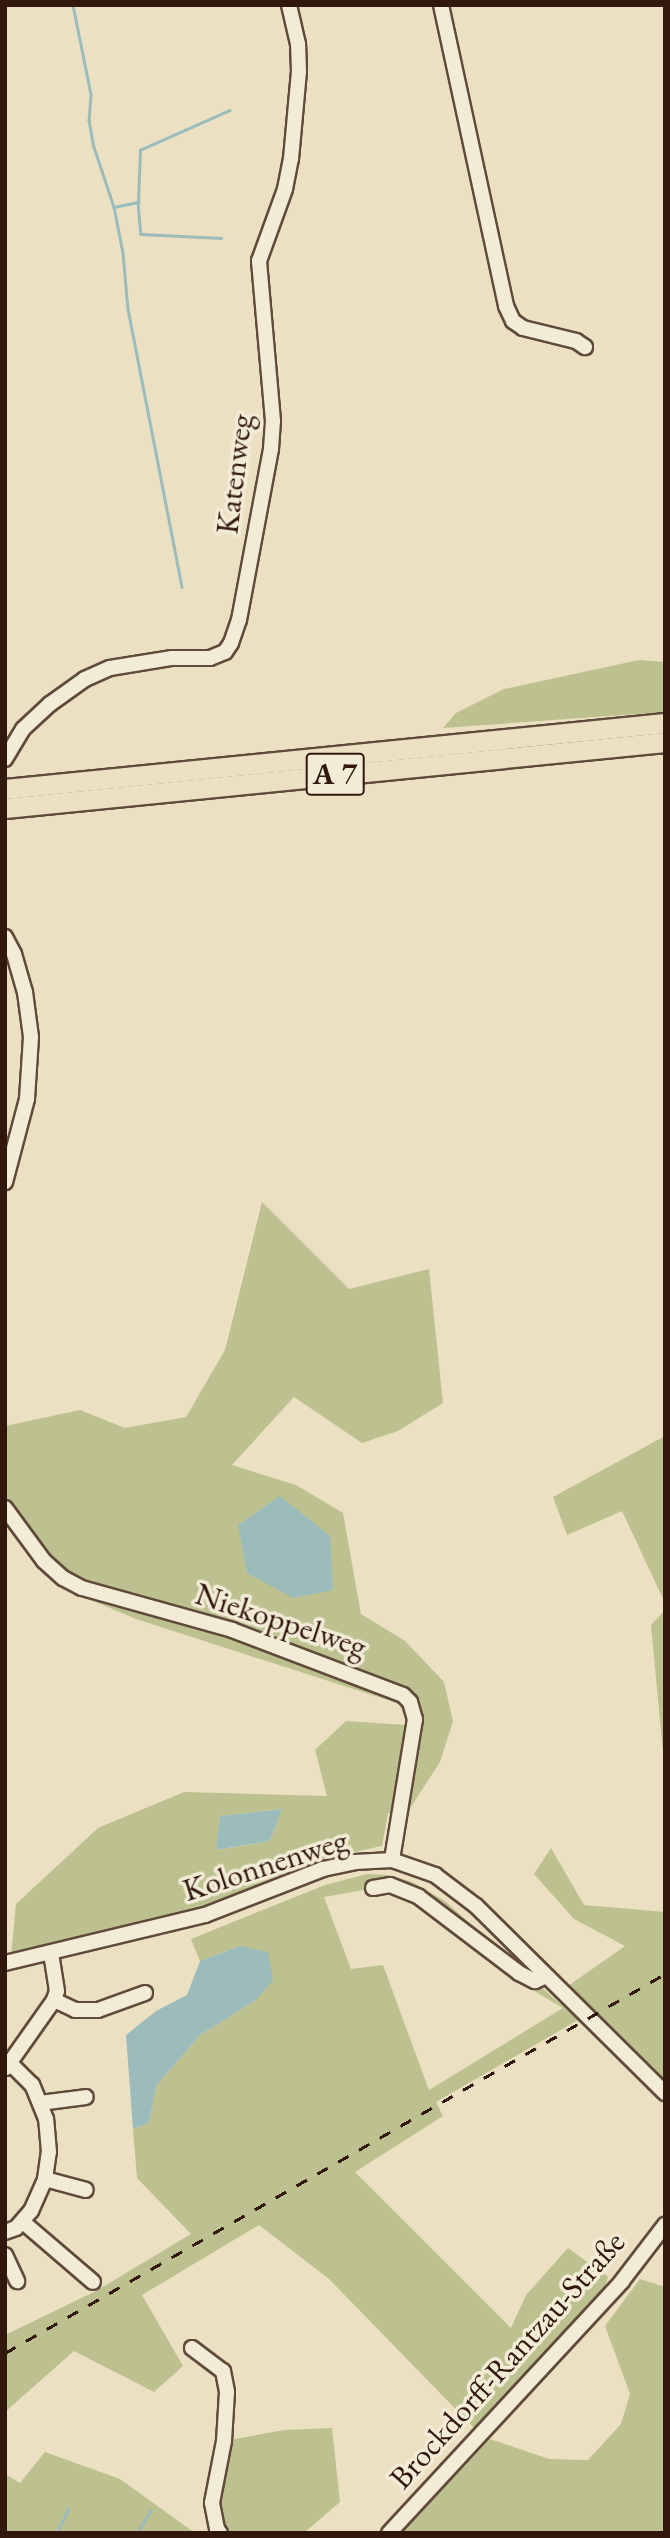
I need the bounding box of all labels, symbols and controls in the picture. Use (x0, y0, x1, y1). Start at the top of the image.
street label: Katenweg (208, 412, 260, 536)
road number: A 7 (305, 748, 365, 800)
street label: Niekoppelweg (191, 1574, 371, 1666)
street label: Kolonnenweg (178, 1820, 352, 1910)
street label: Brockdorff-Rantzau-Straße (381, 2223, 633, 2497)

